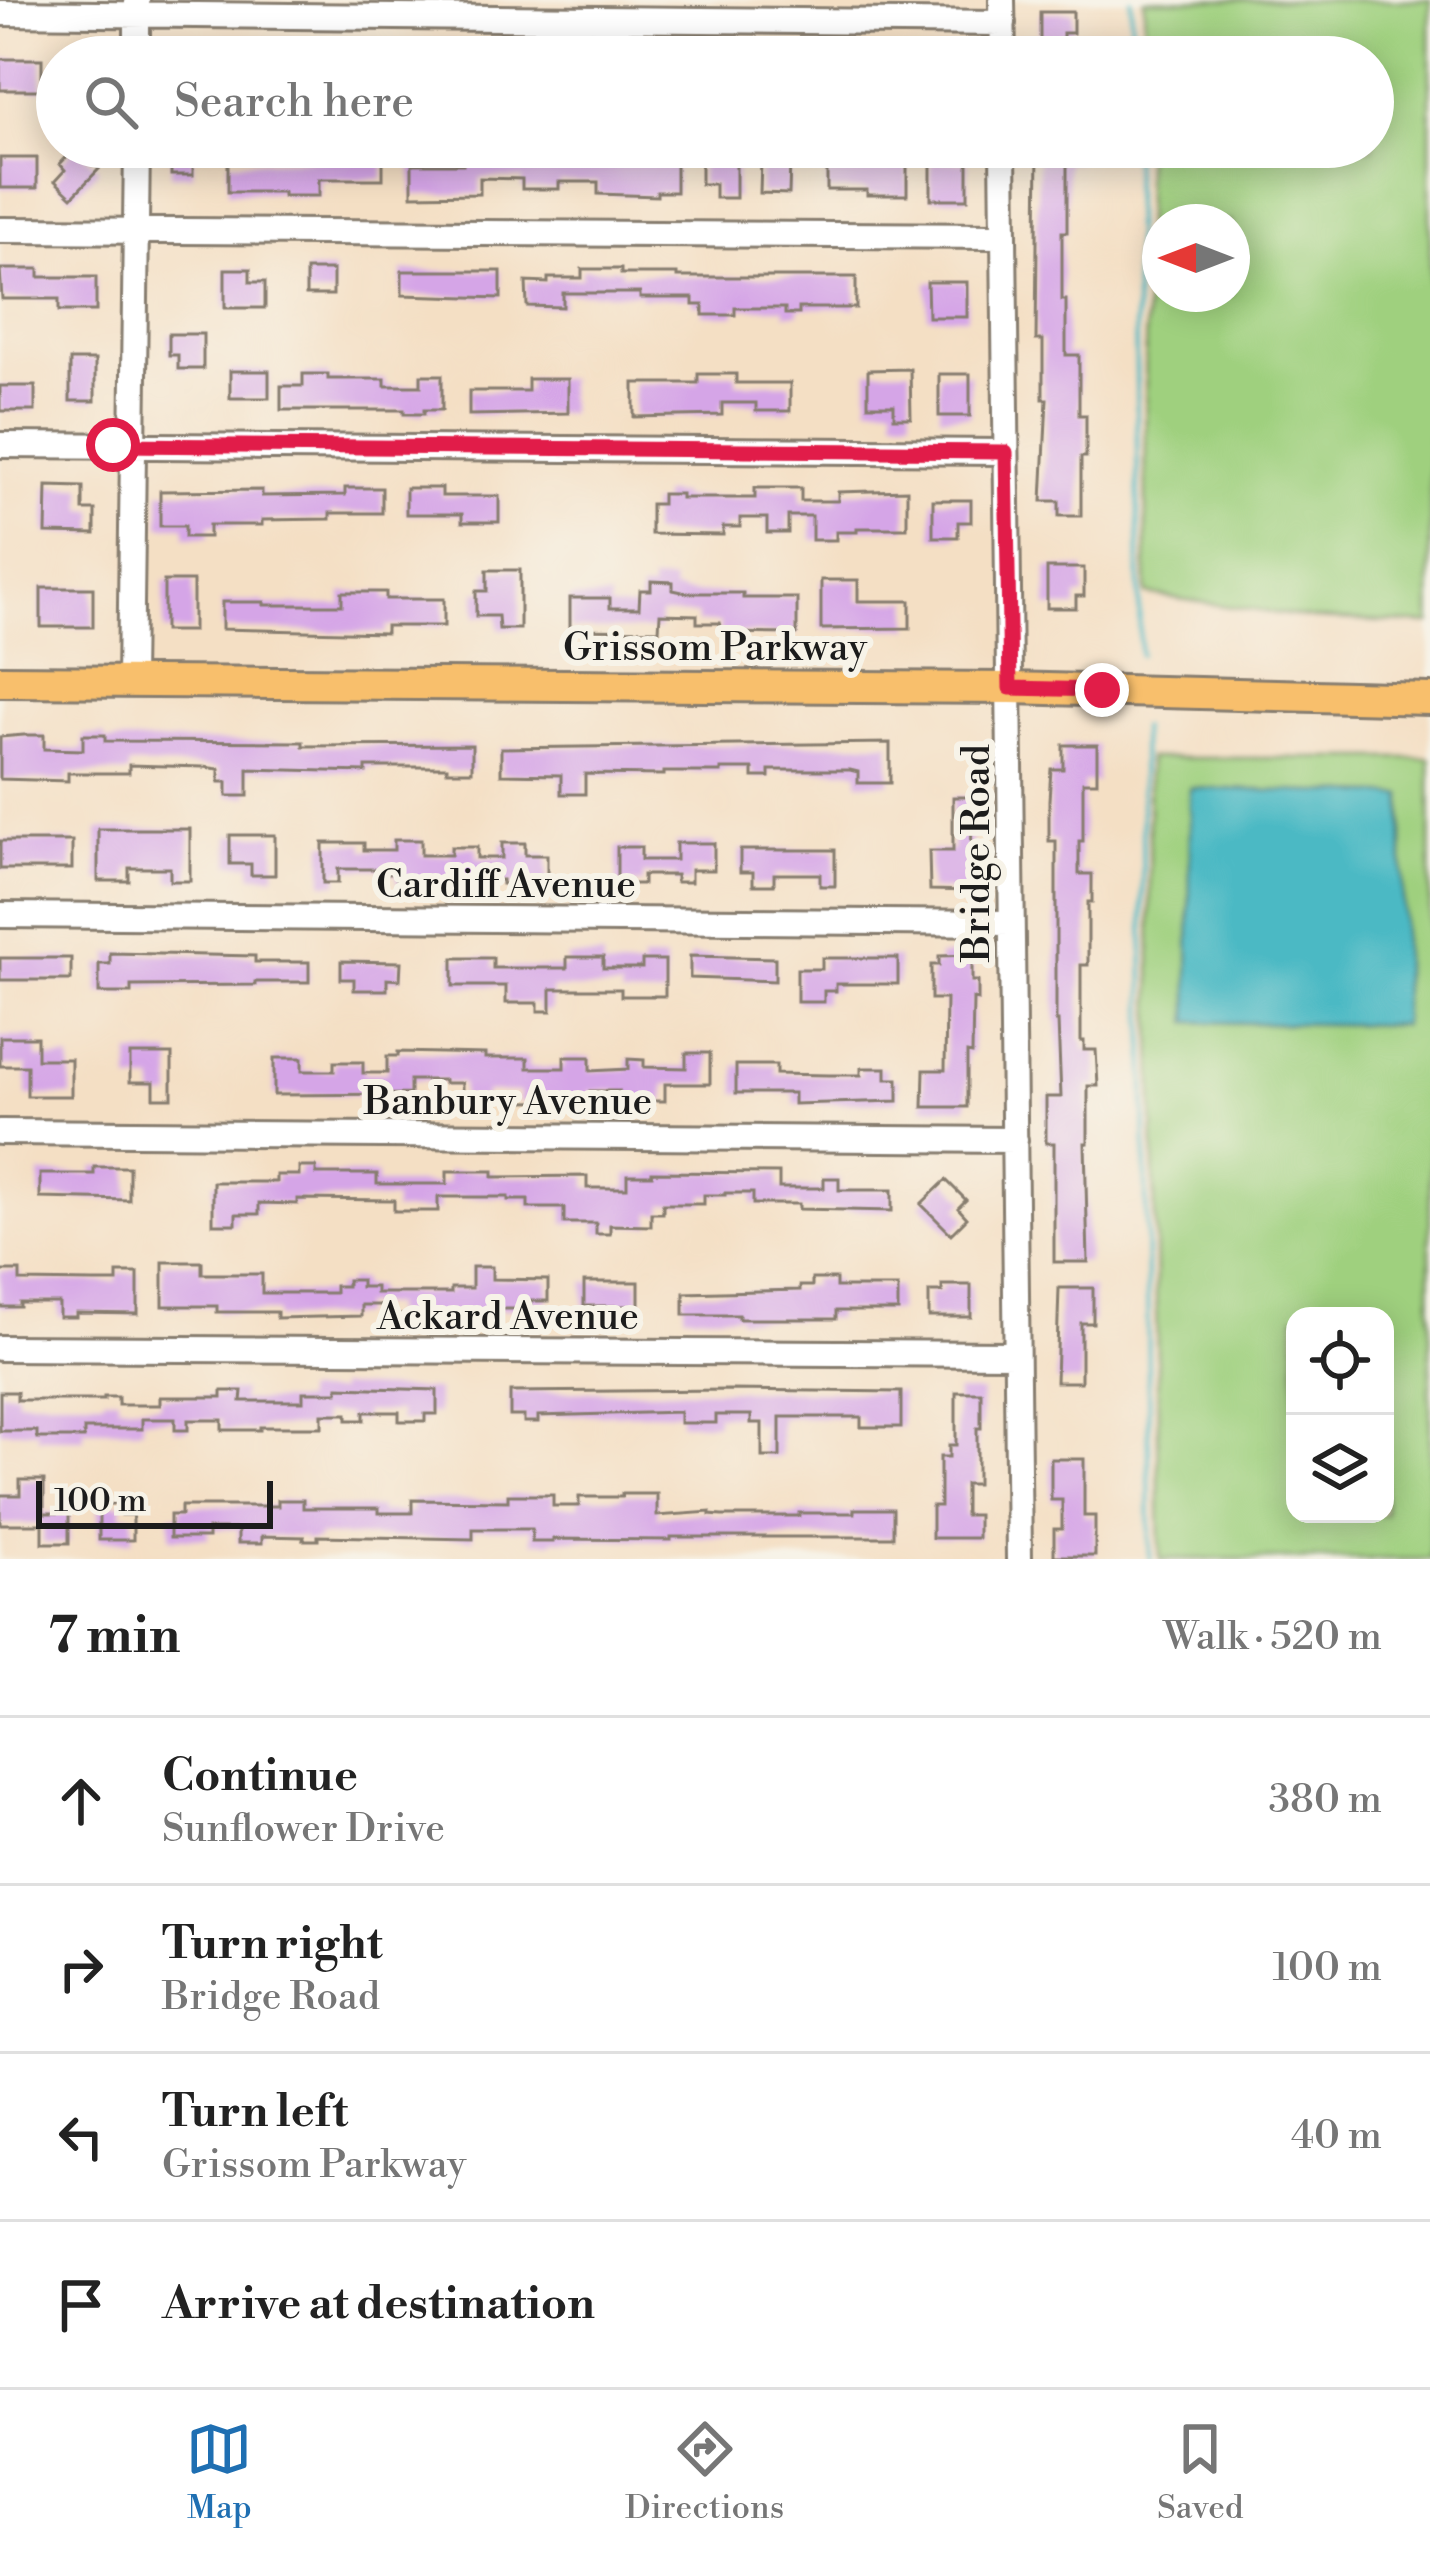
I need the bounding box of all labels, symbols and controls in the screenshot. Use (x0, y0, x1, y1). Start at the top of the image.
search box (36, 36, 1394, 168)
icon: search (78, 69, 144, 135)
text: Search here (174, 74, 414, 131)
north arrow (1142, 204, 1250, 312)
route start (86, 418, 140, 472)
street label: Grissom Parkway (563, 624, 868, 673)
route end (1075, 663, 1129, 717)
street label: Bridge Road (953, 744, 1002, 963)
street label: Cardiff Avenue (376, 861, 636, 910)
street label: Banbury Avenue (363, 1078, 652, 1127)
street label: Ackard Avenue (376, 1293, 639, 1342)
map controls (1286, 1307, 1394, 1523)
button: locate (1286, 1307, 1394, 1415)
button: layers (1286, 1415, 1394, 1523)
scale bar (36, 1475, 273, 1528)
text: 100 m (54, 1481, 147, 1522)
text: 7 min (48, 1605, 180, 1669)
text: Walk · 520 m (1163, 1613, 1382, 1662)
text: Continue (162, 1748, 358, 1805)
icon: ahead (48, 1768, 114, 1834)
text: 380 m (1269, 1776, 1382, 1825)
text: Sunflower Drive (162, 1805, 445, 1854)
text: Turn right (162, 1916, 383, 1973)
icon: right (48, 1936, 114, 2002)
text: 100 m (1273, 1944, 1382, 1993)
text: Bridge Road (162, 1973, 380, 2022)
text: Turn left (162, 2084, 348, 2141)
icon: left (48, 2104, 114, 2170)
text: 40 m (1291, 2112, 1382, 2161)
text: Grissom Parkway (162, 2141, 466, 2190)
icon: arrive (48, 2272, 114, 2338)
text: Arrive at destination (162, 2276, 595, 2333)
tab: Map (186, 2416, 252, 2529)
tab: Directions (625, 2416, 784, 2529)
tab: Saved (1157, 2416, 1244, 2529)

